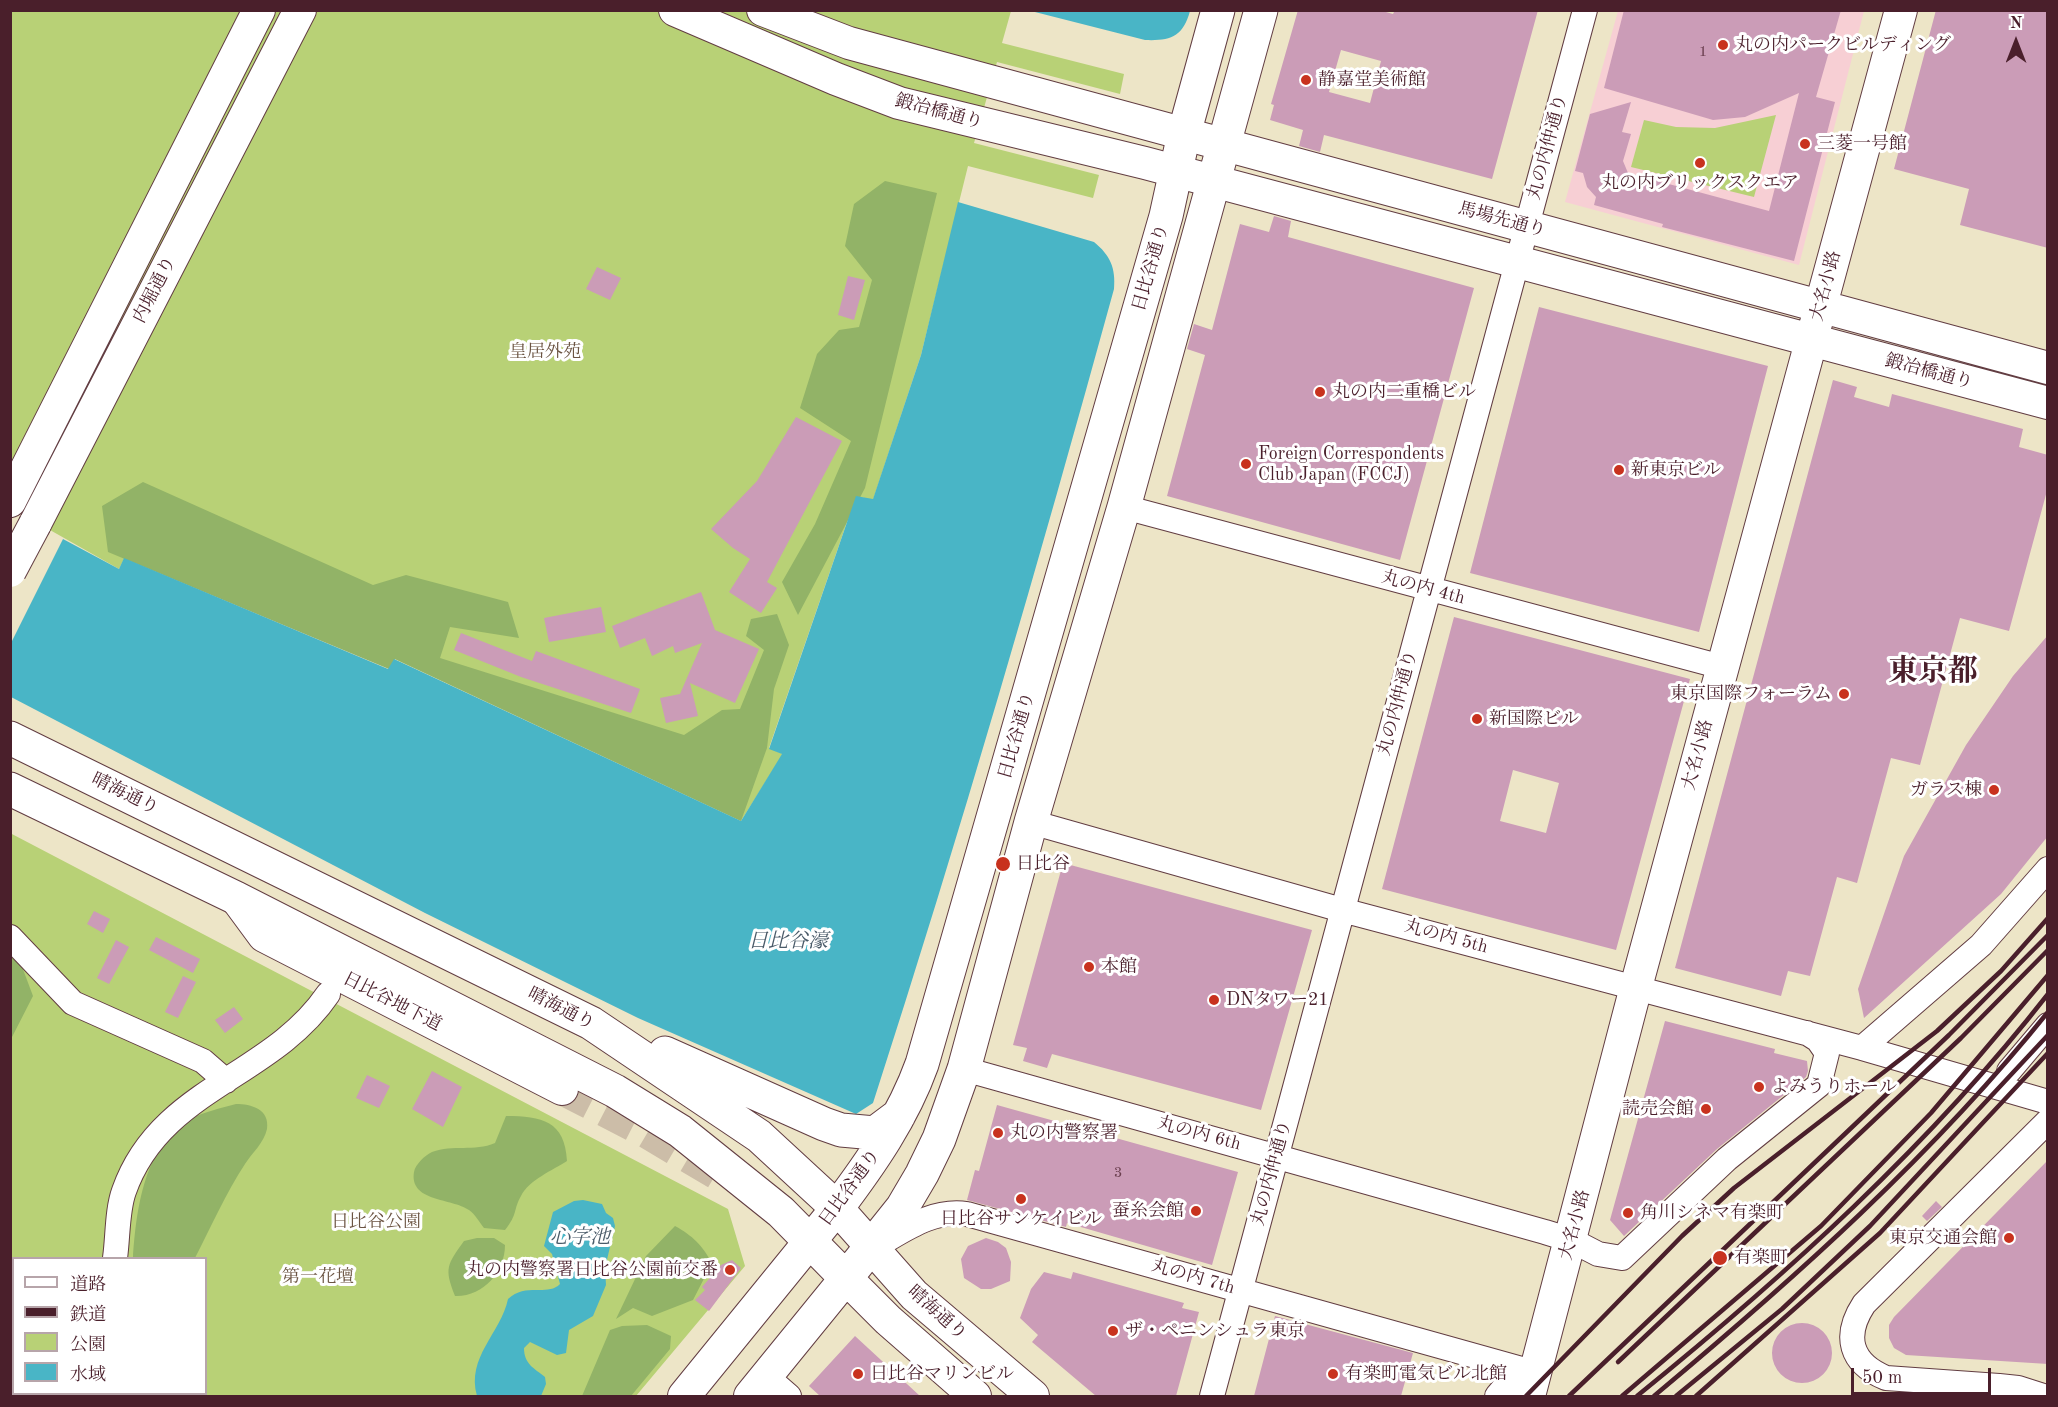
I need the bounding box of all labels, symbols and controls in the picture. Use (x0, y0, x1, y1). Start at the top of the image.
north arrow (1986, 12, 2046, 72)
text: N (2010, 16, 2022, 32)
place label: 丸の内パークビルディング (1735, 34, 1951, 56)
marker: 丸の内パークビルディング (1716, 38, 1730, 52)
house number: 1 (1699, 43, 1707, 61)
place label: 静嘉堂美術館 (1318, 69, 1426, 91)
marker: 静嘉堂美術館 (1299, 73, 1313, 87)
street label: 鍛冶橋通り (893, 90, 985, 134)
street label: 丸の内仲通り (1524, 92, 1572, 202)
place label: 三菱一号館 (1817, 133, 1907, 155)
marker: 三菱一号館 (1798, 137, 1812, 151)
marker: 丸の内ブリックスクエア (1693, 156, 1707, 170)
place label: 丸の内ブリックスクエア (1601, 172, 1799, 194)
street label: 馬場先通り (1456, 198, 1548, 242)
street label: 日比谷通り (1128, 222, 1174, 314)
street label: 大名小路 (1806, 248, 1846, 324)
street label: 内堀通り (129, 253, 181, 327)
park label: 皇居外苑 (509, 341, 581, 363)
street label: 鍛冶橋通り (1883, 350, 1975, 394)
place label: 丸の内二重橋ビル (1332, 381, 1476, 403)
marker: 丸の内二重橋ビル (1313, 385, 1327, 399)
place label: Foreign Correspondents Club Japan (FCCJ) (1258, 443, 1444, 486)
marker: Foreign Correspondents Club Japan (FCCJ) (1239, 457, 1253, 471)
place label: 新東京ビル (1631, 459, 1721, 481)
marker: 新東京ビル (1612, 463, 1626, 477)
street label: 丸の内 4th (1379, 566, 1467, 610)
street label: 丸の内仲通り (1374, 648, 1422, 758)
district label: 東京都 (1888, 654, 1978, 690)
place label: 東京国際フォーラム (1670, 683, 1832, 705)
marker: 東京国際フォーラム (1837, 687, 1851, 701)
street label: 日比谷通り (994, 690, 1040, 782)
place label: 新国際ビル (1489, 708, 1579, 730)
marker: 新国際ビル (1470, 712, 1484, 726)
street label: 大名小路 (1678, 717, 1718, 793)
street label: 晴海通り (88, 769, 162, 819)
place label: ガラス棟 (1910, 779, 1982, 801)
marker: ガラス棟 (1987, 783, 2001, 797)
place label: 日比谷 (1016, 853, 1070, 875)
marker: 日比谷 (994, 855, 1012, 873)
street label: 丸の内 5th (1402, 915, 1490, 959)
water label: 日比谷濠 (748, 930, 828, 954)
place label: 本館 (1101, 956, 1137, 978)
marker: 本館 (1082, 960, 1096, 974)
street label: 日比谷地下道 (339, 968, 445, 1036)
street label: 晴海通り (524, 983, 598, 1035)
place label: DNタワー21 (1226, 989, 1329, 1011)
marker: DNタワー21 (1207, 993, 1221, 1007)
place label: よみうりホール (1771, 1076, 1897, 1098)
marker: よみうりホール (1752, 1080, 1766, 1094)
place label: 読売会館 (1622, 1098, 1694, 1120)
marker: 読売会館 (1699, 1102, 1713, 1116)
street label: 丸の内 6th (1155, 1112, 1243, 1156)
street label: 丸の内仲通り (1248, 1118, 1296, 1228)
place label: 丸の内警察署 (1010, 1122, 1118, 1144)
marker: 丸の内警察署 (991, 1126, 1005, 1140)
street label: 日比谷通り (815, 1145, 885, 1231)
house number: 3 (1114, 1164, 1122, 1182)
street label: 大名小路 (1555, 1187, 1595, 1263)
marker: 日比谷サンケイビル (1014, 1192, 1028, 1206)
place label: 蚕糸会館 (1112, 1200, 1184, 1222)
place label: 角川シネマ有楽町 (1640, 1202, 1784, 1224)
marker: 蚕糸会館 (1189, 1204, 1203, 1218)
marker: 角川シネマ有楽町 (1621, 1206, 1635, 1220)
place label: 日比谷サンケイビル (940, 1208, 1102, 1230)
park label: 日比谷公園 (331, 1211, 421, 1233)
water label: 心字池 (550, 1226, 610, 1250)
place label: 東京交通会館 (1889, 1227, 1997, 1249)
marker: 東京交通会館 (2002, 1231, 2016, 1245)
place label: 有楽町 (1734, 1247, 1788, 1269)
marker: 有楽町 (1711, 1249, 1729, 1267)
street label: 丸の内 7th (1149, 1255, 1237, 1299)
legend (12, 1257, 207, 1395)
place label: 丸の内警察署日比谷公園前交番 (466, 1259, 718, 1281)
marker: 丸の内警察署日比谷公園前交番 (723, 1263, 737, 1277)
park label: 第一花壇 (282, 1266, 354, 1288)
text: 道路 (70, 1276, 106, 1294)
street label: 晴海通り (903, 1281, 971, 1345)
text: 鉄道 (70, 1306, 106, 1324)
place label: ザ・ペニンシュラ東京 (1125, 1320, 1305, 1342)
marker: ザ・ペニンシュラ東京 (1106, 1324, 1120, 1338)
text: 公園 (70, 1336, 106, 1354)
scale bar (1854, 1356, 1994, 1394)
place label: 日比谷マリンビル (870, 1363, 1014, 1385)
place label: 有楽町電気ビル北館 (1345, 1363, 1507, 1385)
text: 水域 (70, 1366, 106, 1384)
marker: 日比谷マリンビル (851, 1367, 865, 1381)
marker: 有楽町電気ビル北館 (1326, 1367, 1340, 1381)
text: 50 m (1862, 1369, 1902, 1387)

